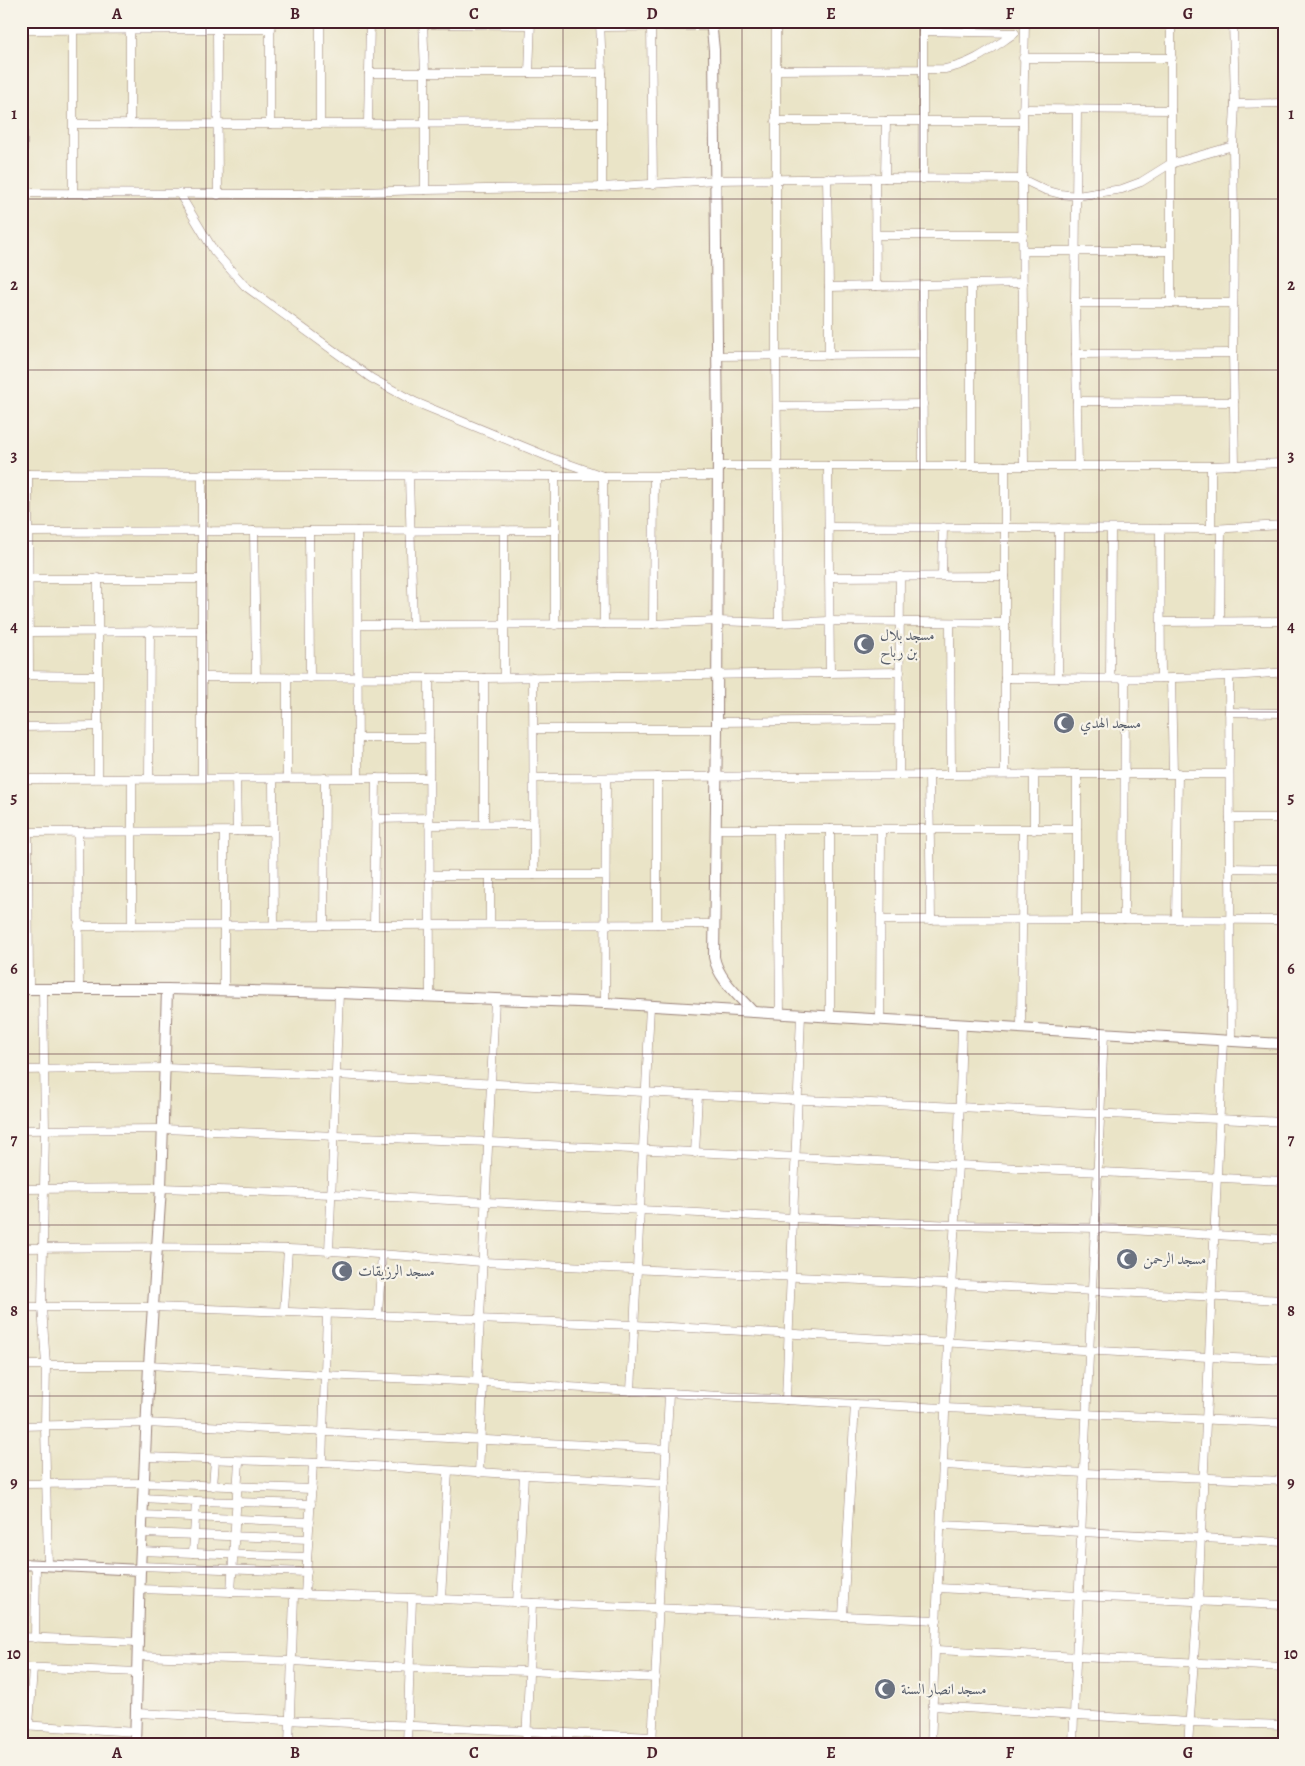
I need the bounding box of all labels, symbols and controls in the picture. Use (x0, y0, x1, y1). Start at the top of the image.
text: A (111, 3, 123, 25)
text: B (290, 3, 300, 25)
text: C (469, 3, 479, 25)
text: D (646, 3, 658, 25)
text: E (826, 3, 836, 25)
text: F (1006, 3, 1015, 25)
text: G (1183, 3, 1193, 25)
text: 1 (11, 103, 17, 125)
text: 1 (1288, 103, 1294, 125)
text: 2 (10, 274, 18, 296)
text: 2 (1287, 274, 1295, 296)
text: 3 (11, 445, 18, 467)
text: 3 (1288, 445, 1295, 467)
text: 4 (10, 616, 18, 638)
text: 4 (1287, 616, 1295, 638)
place label: مسجد بلال بن رباح (880, 625, 935, 665)
mosque icon: مسجد بلال بن رباح (852, 632, 876, 656)
mosque icon: مسجد الهدي (1052, 711, 1076, 735)
place label: مسجد الهدي (1080, 713, 1141, 735)
text: 5 (11, 787, 18, 809)
text: 5 (1288, 787, 1295, 809)
text: 6 (10, 958, 18, 980)
text: 6 (1287, 958, 1295, 980)
text: 7 (11, 1129, 18, 1151)
text: 7 (1288, 1129, 1295, 1151)
mosque icon: مسجد الرحمن (1115, 1247, 1139, 1271)
place label: مسجد الرحمن (1143, 1249, 1206, 1269)
mosque icon: مسجد الرزيقات (330, 1259, 354, 1283)
place label: مسجد الرزيقات (358, 1261, 435, 1281)
text: 8 (10, 1300, 18, 1322)
text: 8 (1287, 1300, 1295, 1322)
text: 9 (10, 1472, 18, 1494)
text: 9 (1287, 1472, 1295, 1494)
text: 10 (7, 1643, 21, 1665)
text: 10 (1284, 1643, 1298, 1665)
mosque icon: مسجد انصار السنة (873, 1677, 897, 1701)
place label: مسجد انصار السنة (901, 1679, 986, 1699)
text: A (111, 1742, 123, 1764)
text: B (290, 1742, 300, 1764)
text: C (469, 1742, 479, 1764)
text: D (646, 1742, 658, 1764)
text: E (826, 1742, 836, 1764)
text: F (1006, 1742, 1015, 1764)
text: G (1183, 1742, 1193, 1764)

